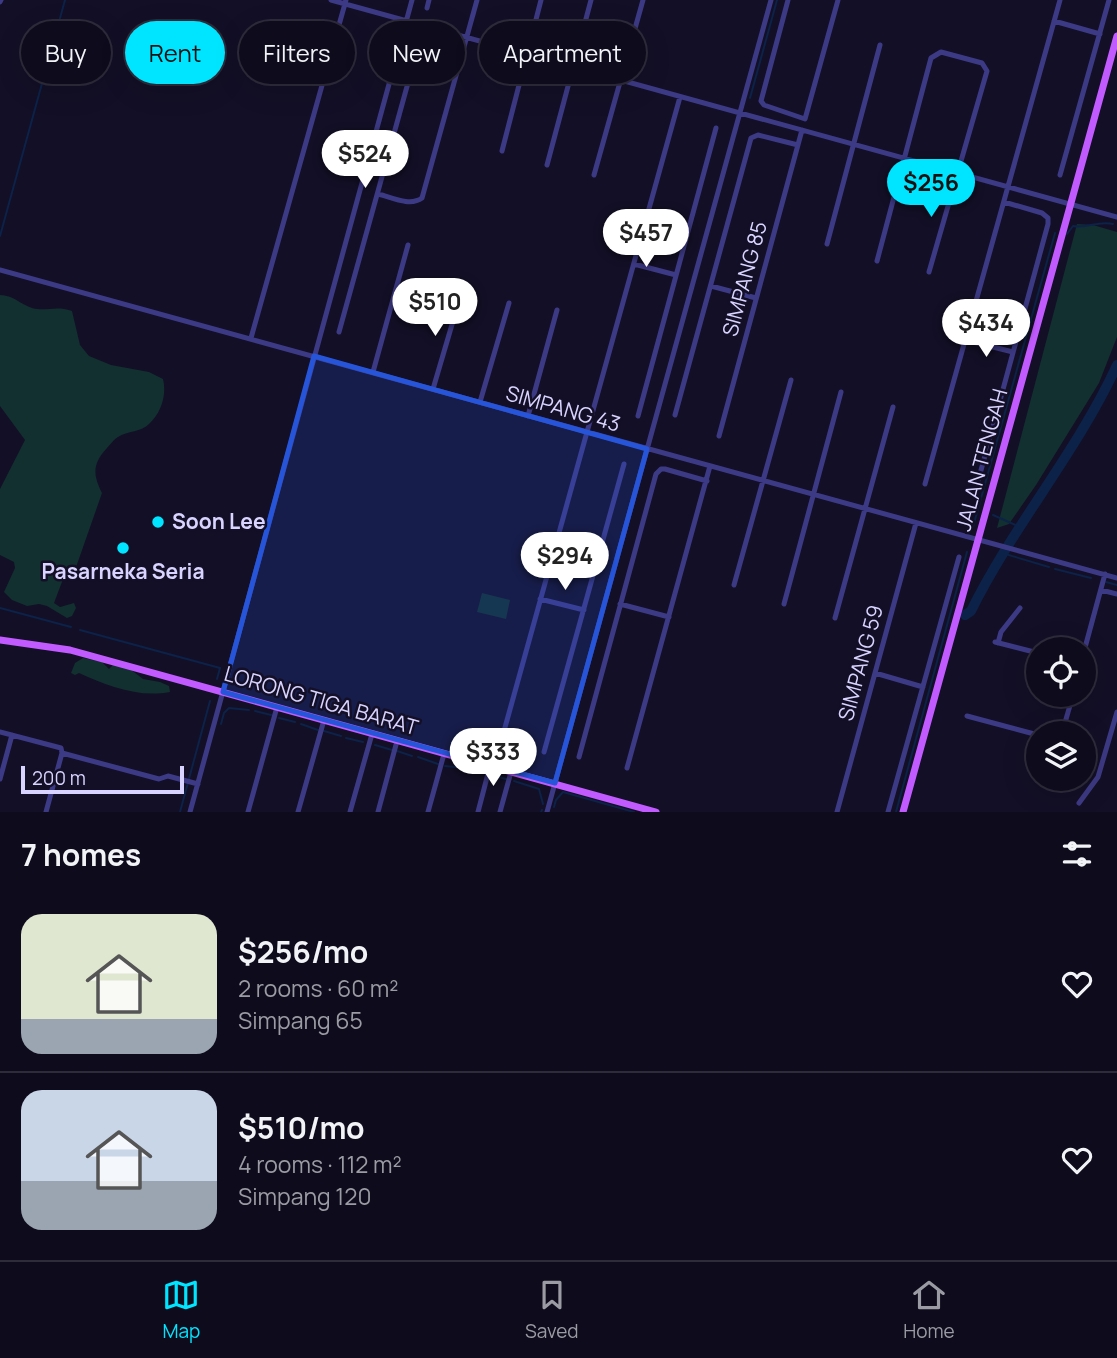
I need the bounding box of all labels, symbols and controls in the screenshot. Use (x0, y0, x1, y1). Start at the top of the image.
chip: Buy (21, 21, 111, 84)
chip: Rent (125, 21, 225, 84)
chip: Filters (239, 21, 355, 84)
chip: New (369, 21, 465, 84)
chip: Apartment (479, 21, 646, 84)
pin: $524 (324, 130, 406, 190)
text: $524 (338, 137, 392, 169)
pin: $256 (890, 160, 972, 219)
text: $256 (903, 166, 959, 198)
pin: $457 (605, 210, 687, 269)
text: $457 (619, 216, 673, 248)
street label: SIMPANG 85 (715, 218, 773, 339)
pin: $510 (394, 278, 476, 338)
text: $510 (408, 285, 462, 317)
pin: $434 (945, 300, 1027, 359)
text: $434 (958, 306, 1014, 338)
street label: SIMPANG 43 (503, 378, 624, 438)
street label: JALAN TENGAH (949, 386, 1013, 534)
place label: Soon Lee (172, 507, 266, 535)
marker: Soon Lee (150, 514, 166, 530)
pin: $294 (524, 532, 606, 592)
text: $294 (537, 539, 593, 571)
marker: Pasarneka Seria (115, 540, 131, 556)
place label: Pasarneka Seria (41, 557, 205, 585)
street label: SIMPANG 59 (831, 602, 889, 724)
map controls (1026, 637, 1096, 791)
button: locate (1026, 637, 1096, 707)
street label: LORONG TIGA BARAT (221, 659, 422, 741)
button: layers (1026, 721, 1096, 791)
pin: $333 (452, 728, 534, 788)
text: $333 (466, 735, 520, 767)
scale bar (21, 763, 184, 795)
text: 200 m (32, 765, 86, 791)
text: 7 homes (21, 834, 141, 875)
icon: filters (1058, 835, 1096, 873)
text: $256/mo (238, 931, 368, 972)
icon: home (77, 942, 161, 1026)
icon: heart (1058, 965, 1096, 1003)
text: 2 rooms · 60 m² (238, 972, 399, 1004)
text: Simpang 65 (238, 1004, 363, 1036)
text: $510/mo (238, 1107, 365, 1148)
icon: home (77, 1118, 161, 1202)
icon: heart (1058, 1141, 1096, 1179)
text: 4 rooms · 112 m² (238, 1148, 402, 1180)
text: Simpang 120 (238, 1180, 371, 1212)
tab: Map (162, 1276, 200, 1344)
tab: Saved (525, 1276, 579, 1344)
tab: Home (903, 1276, 955, 1344)

